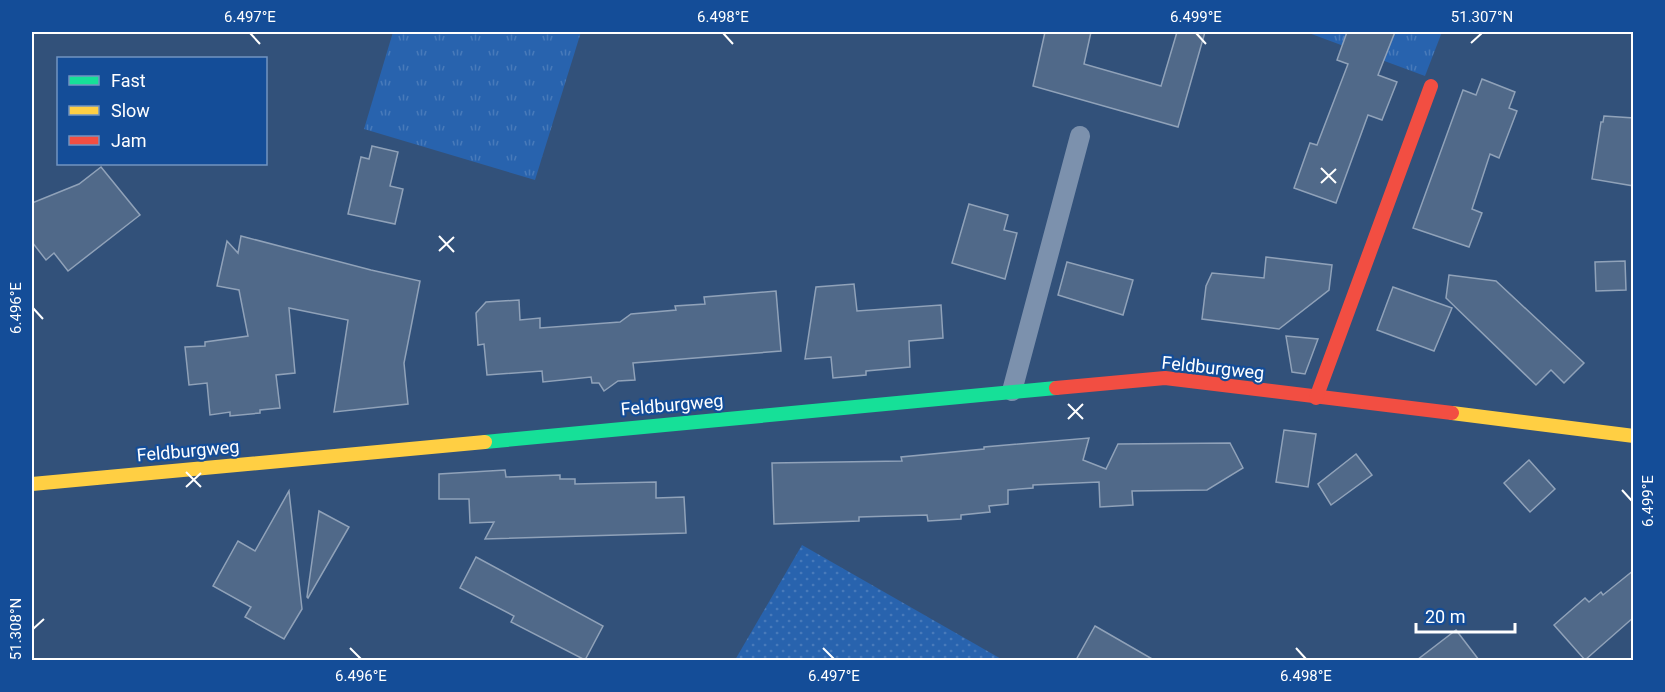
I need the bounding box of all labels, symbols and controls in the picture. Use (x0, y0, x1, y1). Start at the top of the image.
text: 6.497°E (224, 8, 276, 26)
text: 6.498°E (697, 8, 749, 26)
text: 6.499°E (1170, 8, 1222, 26)
text: 51.307°N (1451, 8, 1513, 26)
legend (57, 57, 267, 165)
text: Fast (111, 70, 146, 91)
text: Slow (111, 100, 150, 121)
text: Jam (111, 130, 147, 151)
text: 6.496°E (7, 282, 25, 334)
street label: Feldburgweg (1161, 352, 1265, 383)
street label: Feldburgweg (620, 390, 724, 419)
street label: Feldburgweg (136, 436, 240, 465)
text: 6.499°E (1639, 475, 1657, 527)
scale bar (1416, 596, 1515, 634)
text: 51.308°N (7, 598, 25, 660)
text: 20 m (1425, 606, 1465, 627)
text: 6.496°E (335, 667, 387, 685)
text: 6.497°E (808, 667, 860, 685)
text: 6.498°E (1280, 667, 1332, 685)

